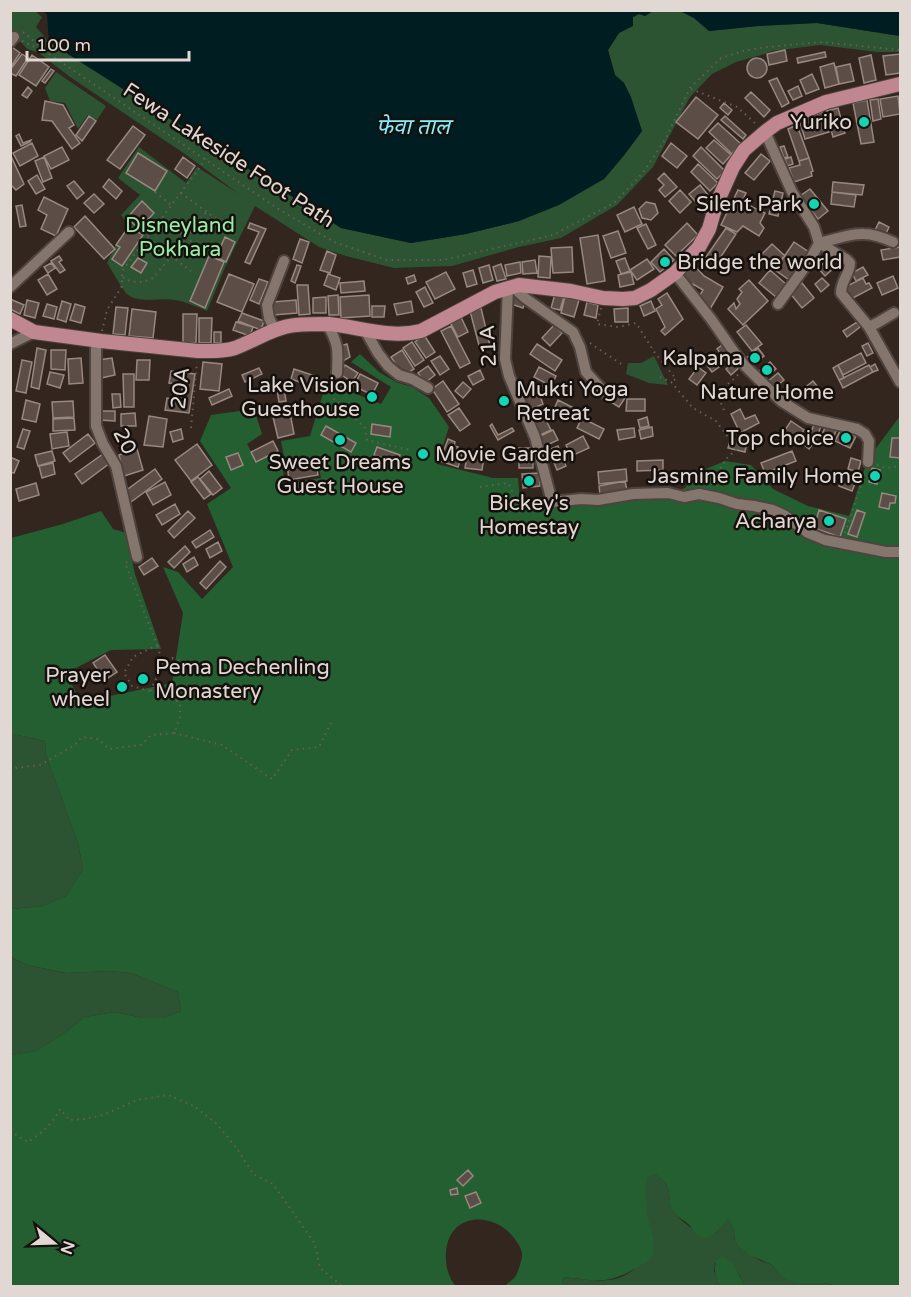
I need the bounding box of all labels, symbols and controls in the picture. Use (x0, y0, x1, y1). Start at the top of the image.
scale bar (27, 24, 189, 62)
text: 100 m (36, 34, 91, 56)
street label: Fewa Lakeside Foot Path (118, 78, 339, 233)
place label: Yuriko (790, 110, 852, 135)
water label: फेवा ताल (376, 114, 454, 140)
marker: Yuriko (857, 115, 871, 129)
place label: Silent Park (696, 192, 802, 217)
marker: Silent Park (807, 197, 821, 211)
park label: Disneyland Pokhara (125, 213, 235, 262)
place label: Bridge the world (677, 250, 842, 275)
marker: Bridge the world (658, 255, 672, 269)
street label: 21A (475, 324, 502, 368)
place label: Kalpana (662, 346, 743, 371)
marker: Kalpana (748, 351, 762, 365)
marker: Nature Home (760, 363, 774, 377)
street label: 20A (166, 366, 195, 410)
place label: Lake Vision Guesthouse (241, 373, 360, 422)
place label: Mukti Yoga Retreat (516, 377, 629, 426)
place label: Nature Home (700, 380, 834, 405)
marker: Lake Vision Guesthouse (365, 390, 379, 404)
marker: Mukti Yoga Retreat (497, 394, 511, 408)
street label: 20 (107, 424, 142, 459)
place label: Top choice (726, 426, 834, 451)
marker: Top choice (839, 431, 853, 445)
marker: Sweet Dreams Guest House (333, 433, 347, 447)
place label: Movie Garden (435, 442, 575, 467)
marker: Movie Garden (416, 447, 430, 461)
place label: Sweet Dreams Guest House (269, 450, 411, 499)
place label: Jasmine Family Home (648, 464, 863, 489)
marker: Jasmine Family Home (868, 469, 882, 483)
marker: Bickey's Homestay (522, 474, 536, 488)
place label: Bickey's Homestay (479, 491, 579, 540)
place label: Acharya (735, 509, 817, 534)
marker: Acharya (822, 514, 836, 528)
place label: Pema Dechenling Monastery (155, 655, 330, 704)
place label: Prayer wheel (45, 663, 110, 712)
marker: Pema Dechenling Monastery (136, 672, 150, 686)
marker: Prayer wheel (115, 680, 129, 694)
north arrow (24, 1213, 84, 1273)
text: N (56, 1238, 79, 1257)

